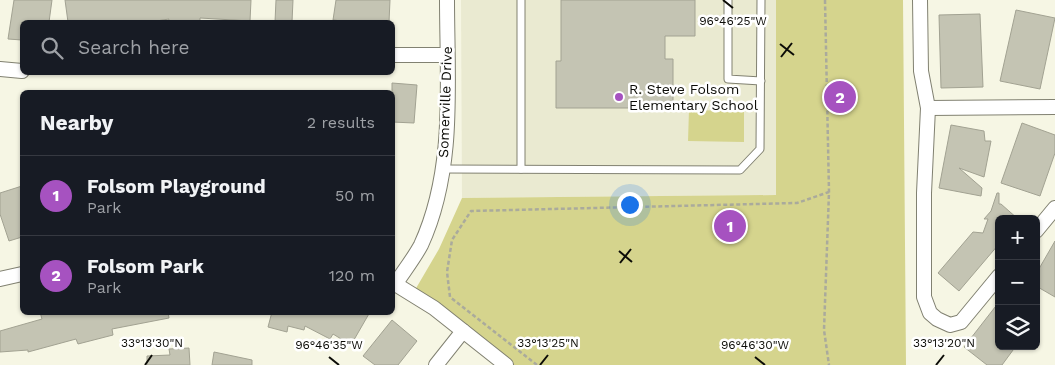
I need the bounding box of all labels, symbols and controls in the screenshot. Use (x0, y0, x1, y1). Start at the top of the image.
text: 96°46'25"W (699, 14, 767, 28)
search box (20, 20, 395, 75)
icon: search (38, 34, 66, 62)
text: Search here (78, 36, 189, 59)
street label: Somerville Drive (435, 46, 455, 158)
pin: 2 (824, 78, 856, 116)
place label: R. Steve Folsom Elementary School (629, 81, 759, 113)
marker: R. Steve Folsom Elementary School (613, 91, 625, 103)
text: Nearby (40, 110, 113, 135)
text: 2 results (307, 113, 375, 132)
text: Folsom Playground (87, 175, 266, 198)
text: 1 (53, 186, 59, 205)
text: 50 m (335, 186, 375, 205)
your location (617, 192, 643, 218)
text: Park (87, 198, 121, 217)
pin: 1 (714, 207, 746, 245)
map controls (995, 215, 1040, 350)
button: + (995, 215, 1040, 260)
text: Folsom Park (87, 255, 204, 278)
button: − (995, 260, 1040, 305)
text: 2 (51, 266, 61, 285)
text: 120 m (329, 266, 375, 285)
text: Park (87, 278, 121, 297)
button: layers (995, 305, 1040, 350)
text: 33°13'30"N (121, 336, 183, 350)
text: 33°13'25"N (517, 336, 579, 350)
text: 33°13'20"N (913, 336, 975, 350)
text: 96°46'35"W (295, 338, 363, 352)
text: 96°46'30"W (721, 338, 790, 352)

